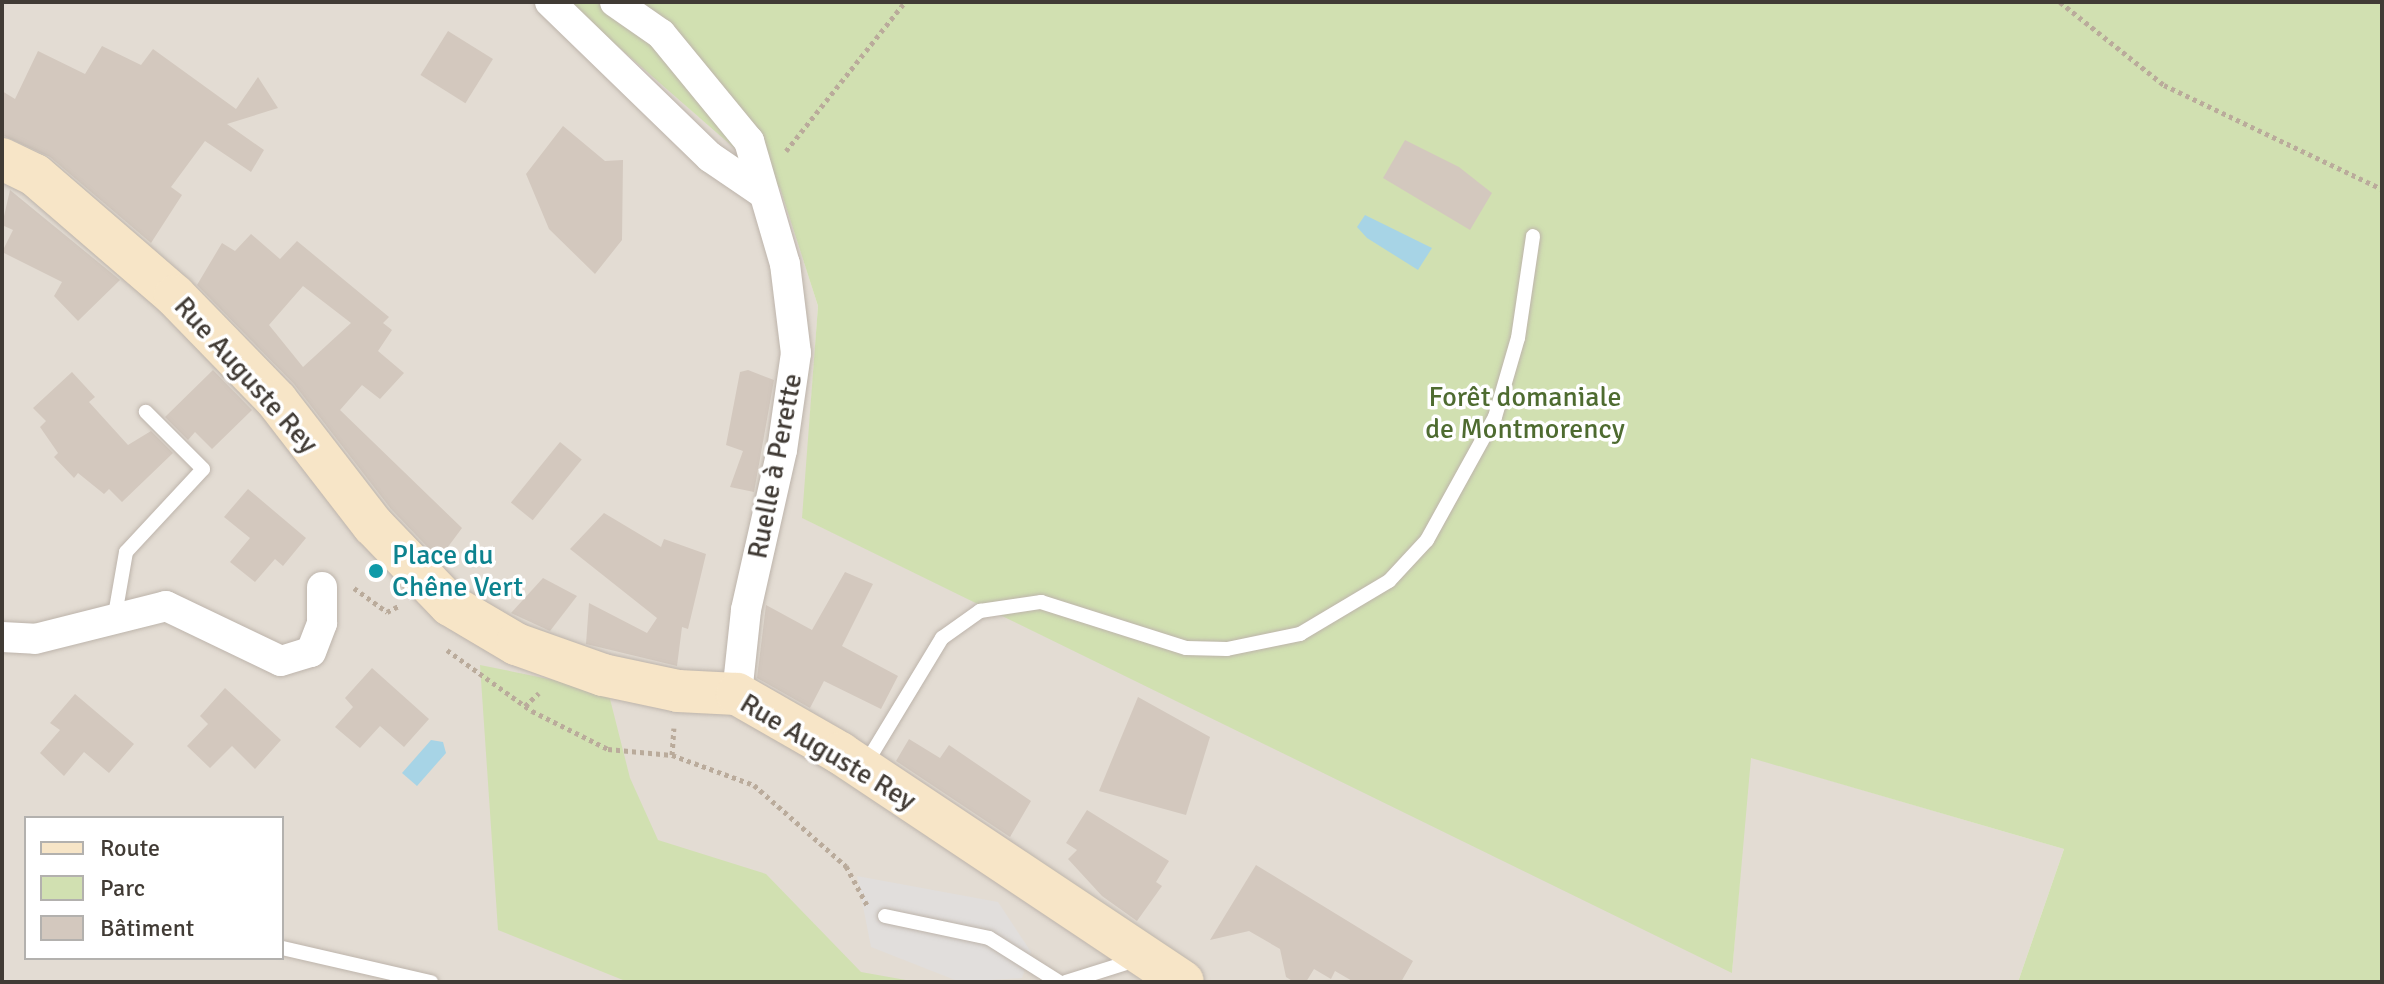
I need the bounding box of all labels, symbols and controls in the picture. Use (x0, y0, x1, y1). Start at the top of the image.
street label: Rue Auguste Rey (167, 290, 325, 460)
street label: Ruelle à Perette (741, 370, 809, 562)
park label: Forêt domaniale de Montmorency (1425, 380, 1625, 446)
place label: Place du Chêne Vert (392, 538, 523, 604)
marker: Place du Chêne Vert (367, 562, 385, 580)
street label: Rue Auguste Rey (734, 686, 922, 818)
legend (24, 816, 284, 960)
text: Route (100, 833, 160, 863)
text: Parc (100, 873, 145, 903)
text: Bâtiment (100, 913, 194, 943)

